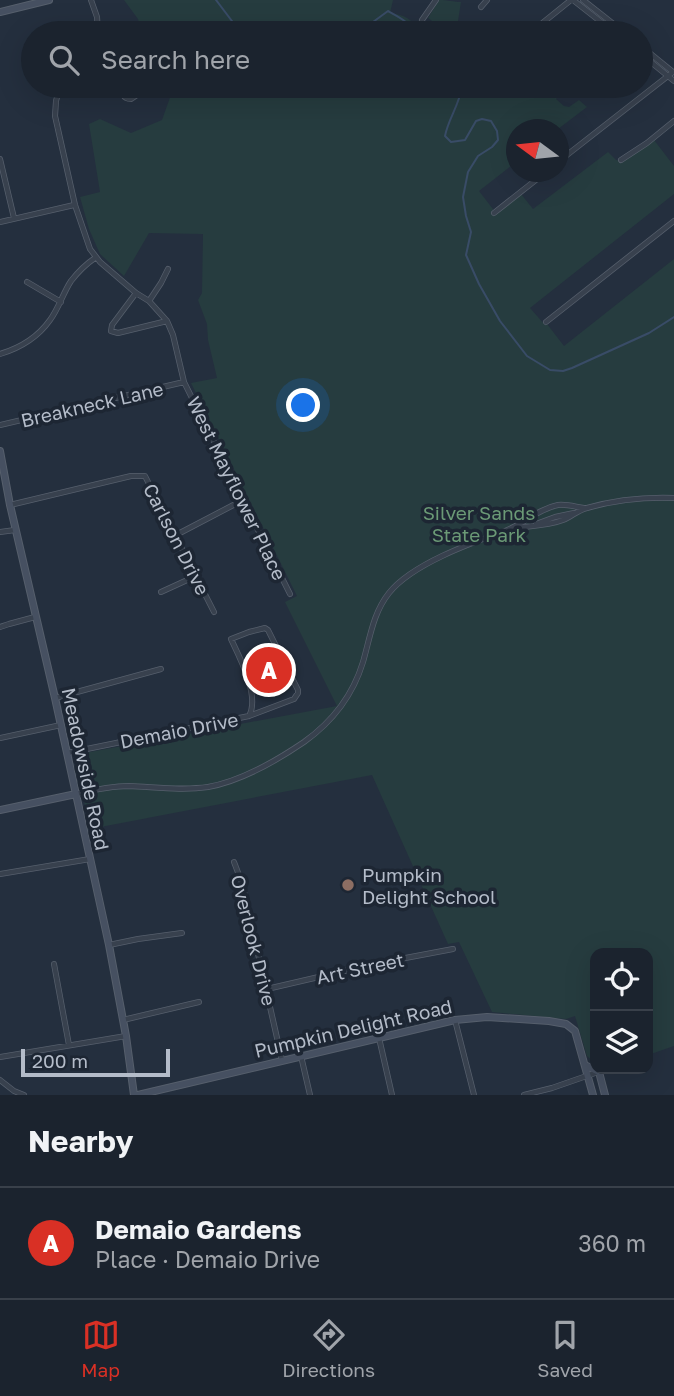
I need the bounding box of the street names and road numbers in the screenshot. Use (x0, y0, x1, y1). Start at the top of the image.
street label: Breakneck Lane (19, 376, 165, 432)
street label: West Mayflower Place (182, 392, 292, 584)
street label: Carlson Drive (139, 479, 215, 599)
street label: Meadowside Road (58, 686, 114, 852)
street label: Demaio Drive (118, 707, 240, 753)
street label: Overlook Drive (227, 872, 281, 1008)
street label: Art Street (314, 947, 406, 989)
street label: Pumpkin Delight Road (252, 994, 454, 1062)

